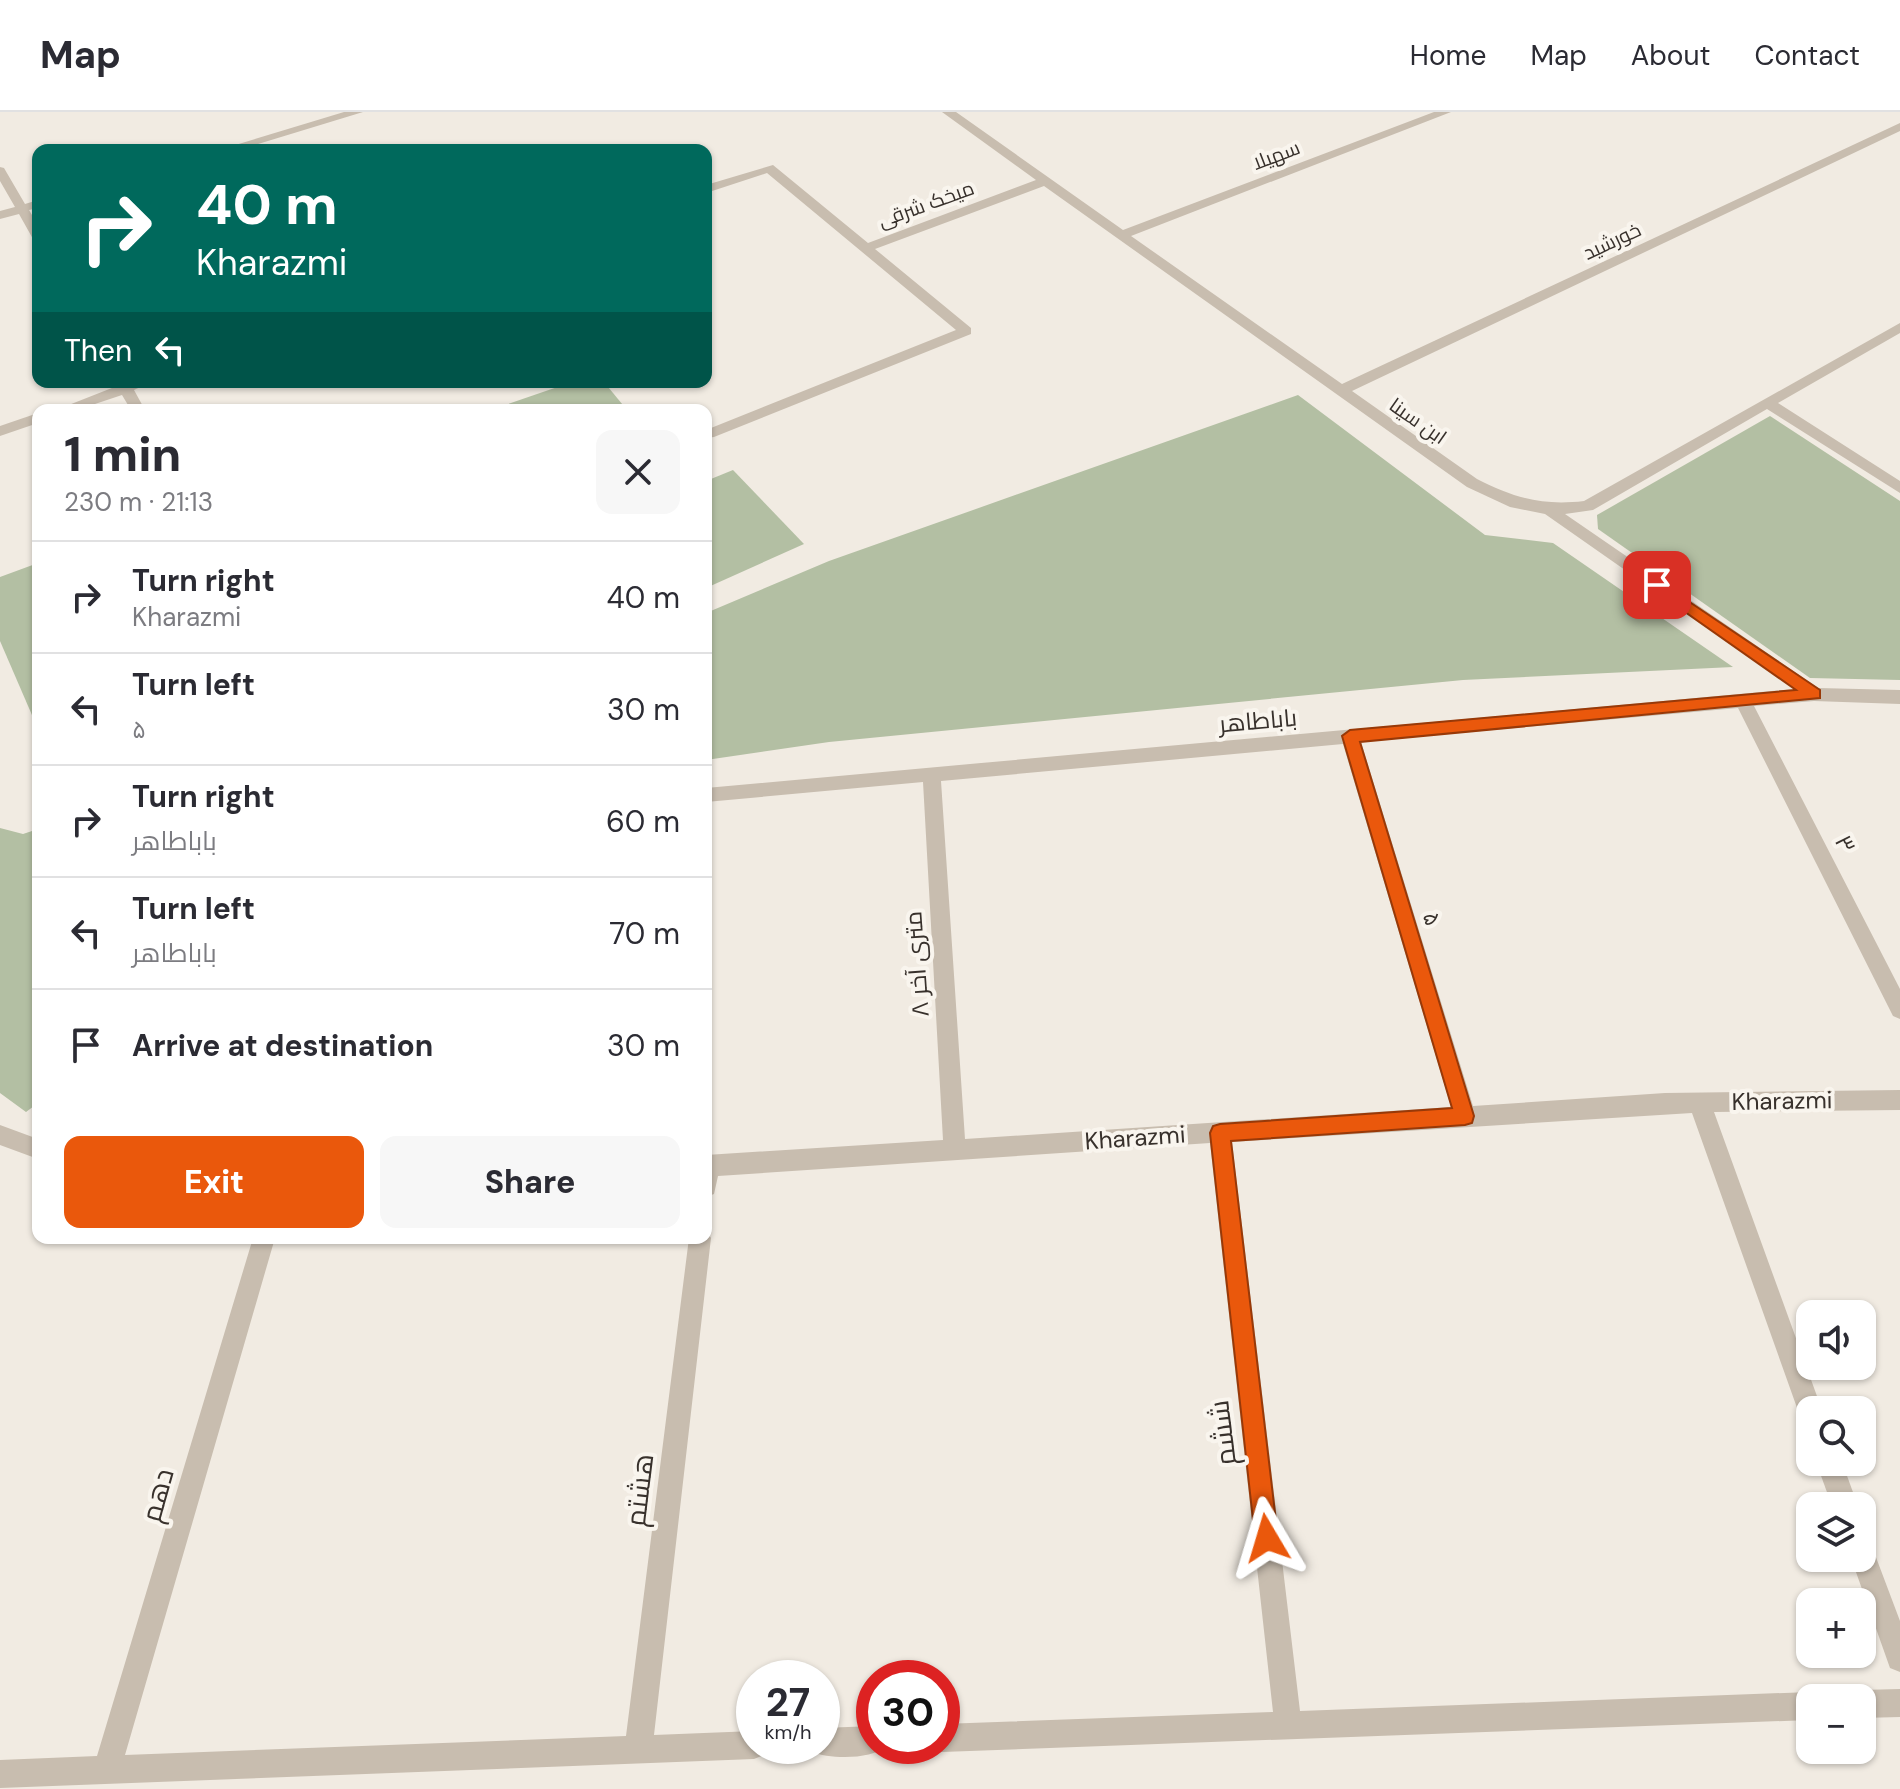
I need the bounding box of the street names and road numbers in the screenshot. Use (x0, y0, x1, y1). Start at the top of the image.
street label: سهیلا (1248, 134, 1304, 176)
street label: میخک شرقی (874, 175, 978, 233)
street label: خورشید (1579, 216, 1645, 266)
street label: ابن سینا (1384, 392, 1452, 450)
street label: باباطاهر (1216, 702, 1298, 740)
street label: ۳ (1828, 830, 1863, 858)
street label: ۵ (1416, 908, 1449, 930)
street label: ۸ متری آخر (897, 910, 936, 1018)
street label: Kharazmi (1731, 1084, 1833, 1117)
street label: Kharazmi (1084, 1119, 1186, 1156)
street label: ششم (1200, 1398, 1246, 1468)
street label: هشتم (617, 1452, 663, 1529)
street label: دهم (132, 1464, 184, 1527)

